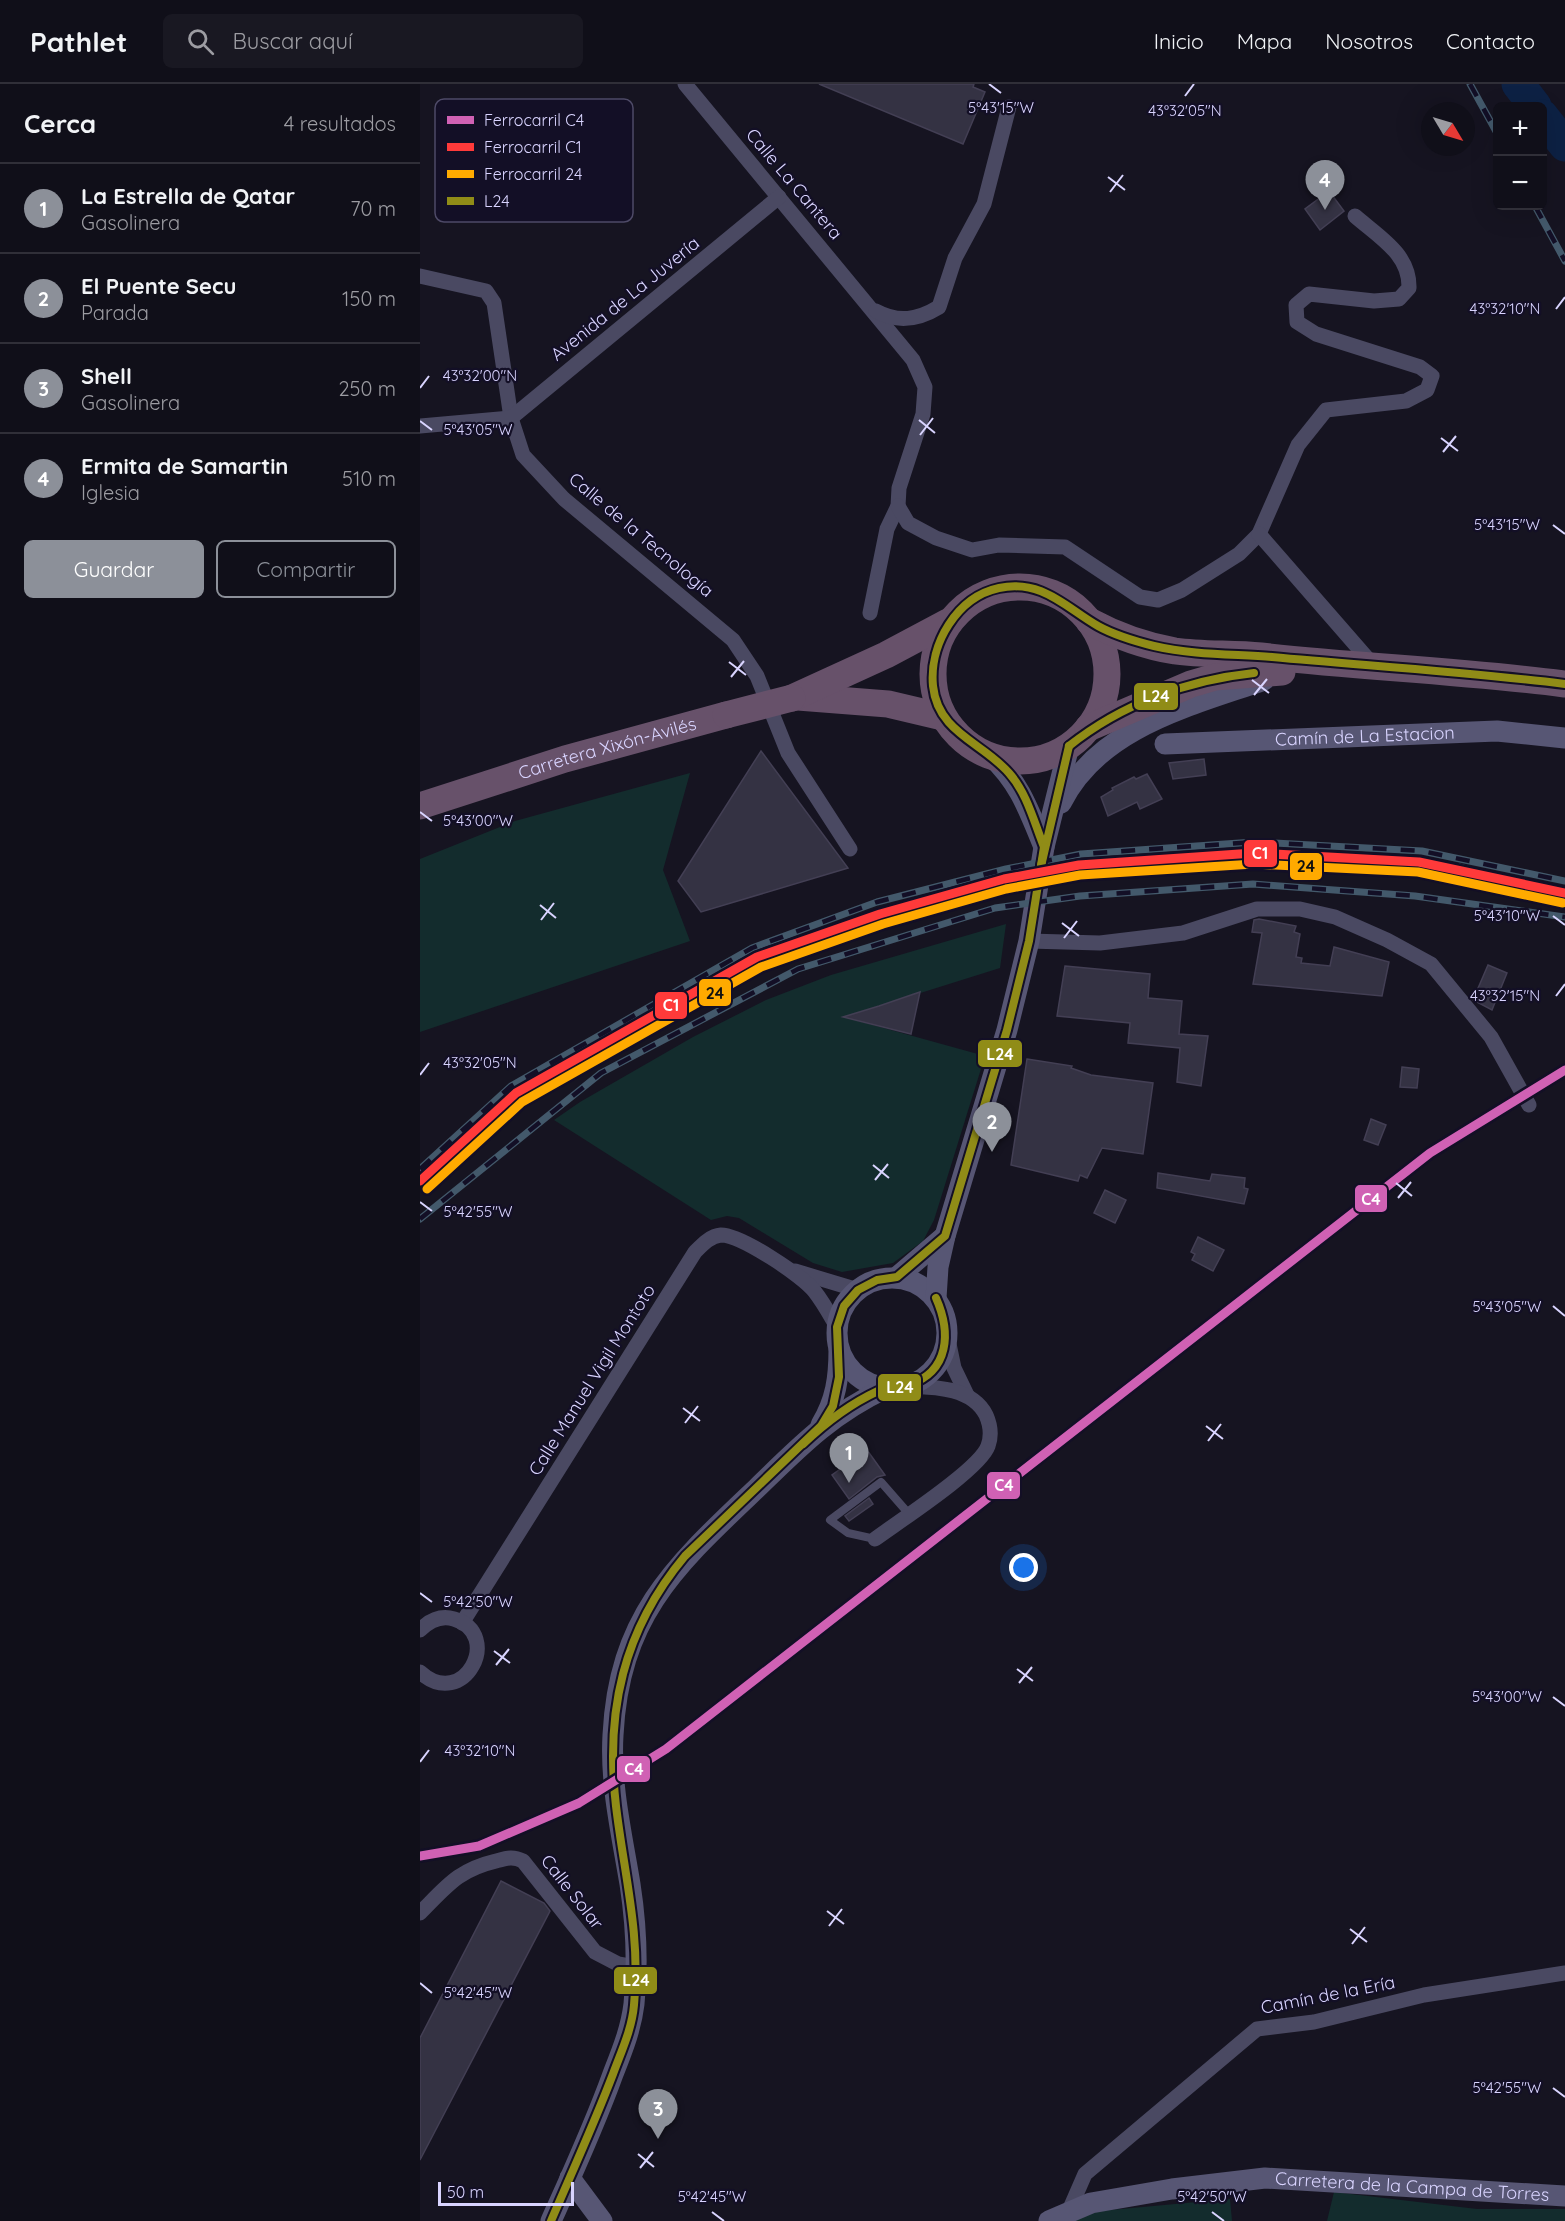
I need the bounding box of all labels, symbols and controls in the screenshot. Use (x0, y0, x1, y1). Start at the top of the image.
search box (163, 14, 583, 68)
text: Pathlet (30, 24, 127, 59)
icon: search (184, 25, 217, 58)
text: Buscar aquí (232, 27, 353, 55)
text: Inicio (1154, 28, 1204, 54)
text: Mapa (1237, 28, 1292, 54)
text: Nosotros (1325, 28, 1413, 54)
text: Contacto (1446, 28, 1535, 54)
text: 5°43'15"W (968, 98, 1034, 117)
legend (435, 99, 633, 222)
text: 43°32'05"N (1148, 101, 1222, 120)
north arrow (1421, 102, 1475, 156)
map controls (1493, 102, 1547, 210)
button: + (1493, 102, 1547, 156)
text: Cerca (24, 107, 96, 140)
text: Ferrocarril C4 (484, 110, 584, 130)
text: 4 resultados (284, 111, 396, 136)
street label: Calle La Cantera (741, 123, 848, 244)
text: Ferrocarril C1 (484, 137, 582, 157)
button: − (1493, 156, 1547, 210)
pin: 4 (1306, 160, 1344, 210)
text: Ferrocarril 24 (484, 164, 582, 184)
text: La Estrella de Qatar (81, 182, 295, 210)
text: L24 (484, 191, 510, 211)
text: 1 (40, 196, 47, 221)
text: 70 m (350, 196, 396, 221)
text: Gasolinera (81, 210, 180, 235)
street label: Avenida de La Juvería (546, 231, 704, 366)
text: El Puente Secu (81, 272, 236, 300)
text: 2 (38, 286, 49, 311)
text: 150 m (342, 286, 396, 311)
text: 43°32'10"N (1470, 299, 1540, 318)
text: Parada (81, 300, 149, 325)
text: Shell (81, 362, 132, 390)
text: 43°32'00"N (443, 366, 517, 385)
text: 3 (38, 376, 49, 401)
text: 250 m (338, 376, 396, 401)
text: Gasolinera (81, 390, 180, 415)
text: 5°43'05"W (443, 420, 513, 439)
text: Ermita de Samartin (81, 452, 288, 480)
text: 4 (38, 466, 49, 491)
text: 510 m (342, 466, 396, 491)
street label: Calle de la Tecnología (564, 467, 718, 602)
text: Iglesia (81, 480, 140, 505)
text: 5°43'15"W (1474, 515, 1540, 534)
button: Guardar (24, 540, 204, 598)
button: Compartir (216, 540, 396, 598)
line badge: L24 (1133, 682, 1179, 711)
text: L24 (1142, 686, 1170, 706)
street label: Carretera Xixón-Avilés (515, 712, 699, 784)
street label: Camín de La Estacion (1274, 721, 1455, 751)
text: 5°43'00"W (443, 811, 513, 830)
line badge: C1 (1243, 839, 1278, 868)
text: C1 (1252, 843, 1268, 863)
line badge: 24 (1289, 852, 1323, 881)
text: 24 (1297, 856, 1316, 876)
text: 5°43'10"W (1474, 906, 1541, 925)
line badge: 24 (698, 978, 732, 1007)
text: 24 (706, 983, 725, 1003)
text: 43°32'15"N (1470, 986, 1540, 1005)
line badge: C1 (654, 991, 688, 1020)
text: C1 (663, 995, 679, 1015)
line badge: L24 (977, 1039, 1023, 1068)
text: L24 (986, 1044, 1014, 1064)
text: 43°32'05"N (443, 1053, 517, 1072)
pin: 2 (972, 1102, 1012, 1152)
line badge: C4 (1354, 1184, 1388, 1213)
text: C4 (1361, 1189, 1381, 1209)
text: 5°42'55"W (444, 1202, 513, 1221)
street label: Calle Manuel Vigil Montoto (523, 1280, 660, 1480)
text: 5°43'05"W (1472, 1297, 1542, 1316)
line badge: L24 (877, 1373, 922, 1402)
text: L24 (886, 1377, 914, 1397)
pin: 1 (830, 1434, 868, 1483)
line badge: C4 (986, 1471, 1021, 1500)
text: C4 (994, 1475, 1014, 1495)
your location (1009, 1553, 1038, 1582)
text: 5°42'50"W (443, 1592, 513, 1611)
text: 5°43'00"W (1472, 1687, 1542, 1706)
text: 43°32'10"N (445, 1741, 515, 1760)
line badge: C4 (616, 1755, 651, 1783)
text: C4 (624, 1759, 644, 1779)
street label: Calle Solar (536, 1850, 609, 1934)
line badge: L24 (613, 1966, 658, 1995)
text: L24 (622, 1970, 650, 1990)
street label: Camín de la Ería (1259, 1970, 1397, 2019)
text: 5°42'45"W (444, 1983, 513, 2002)
text: 5°42'55"W (1473, 2078, 1542, 2097)
pin: 3 (638, 2090, 678, 2139)
street label: Carretera de la Campa de Torres (1274, 2167, 1550, 2206)
scale bar (438, 2179, 574, 2206)
text: 50 m (447, 2182, 484, 2202)
text: 5°42'45"W (678, 2187, 747, 2206)
text: 5°42'50"W (1177, 2187, 1247, 2206)

